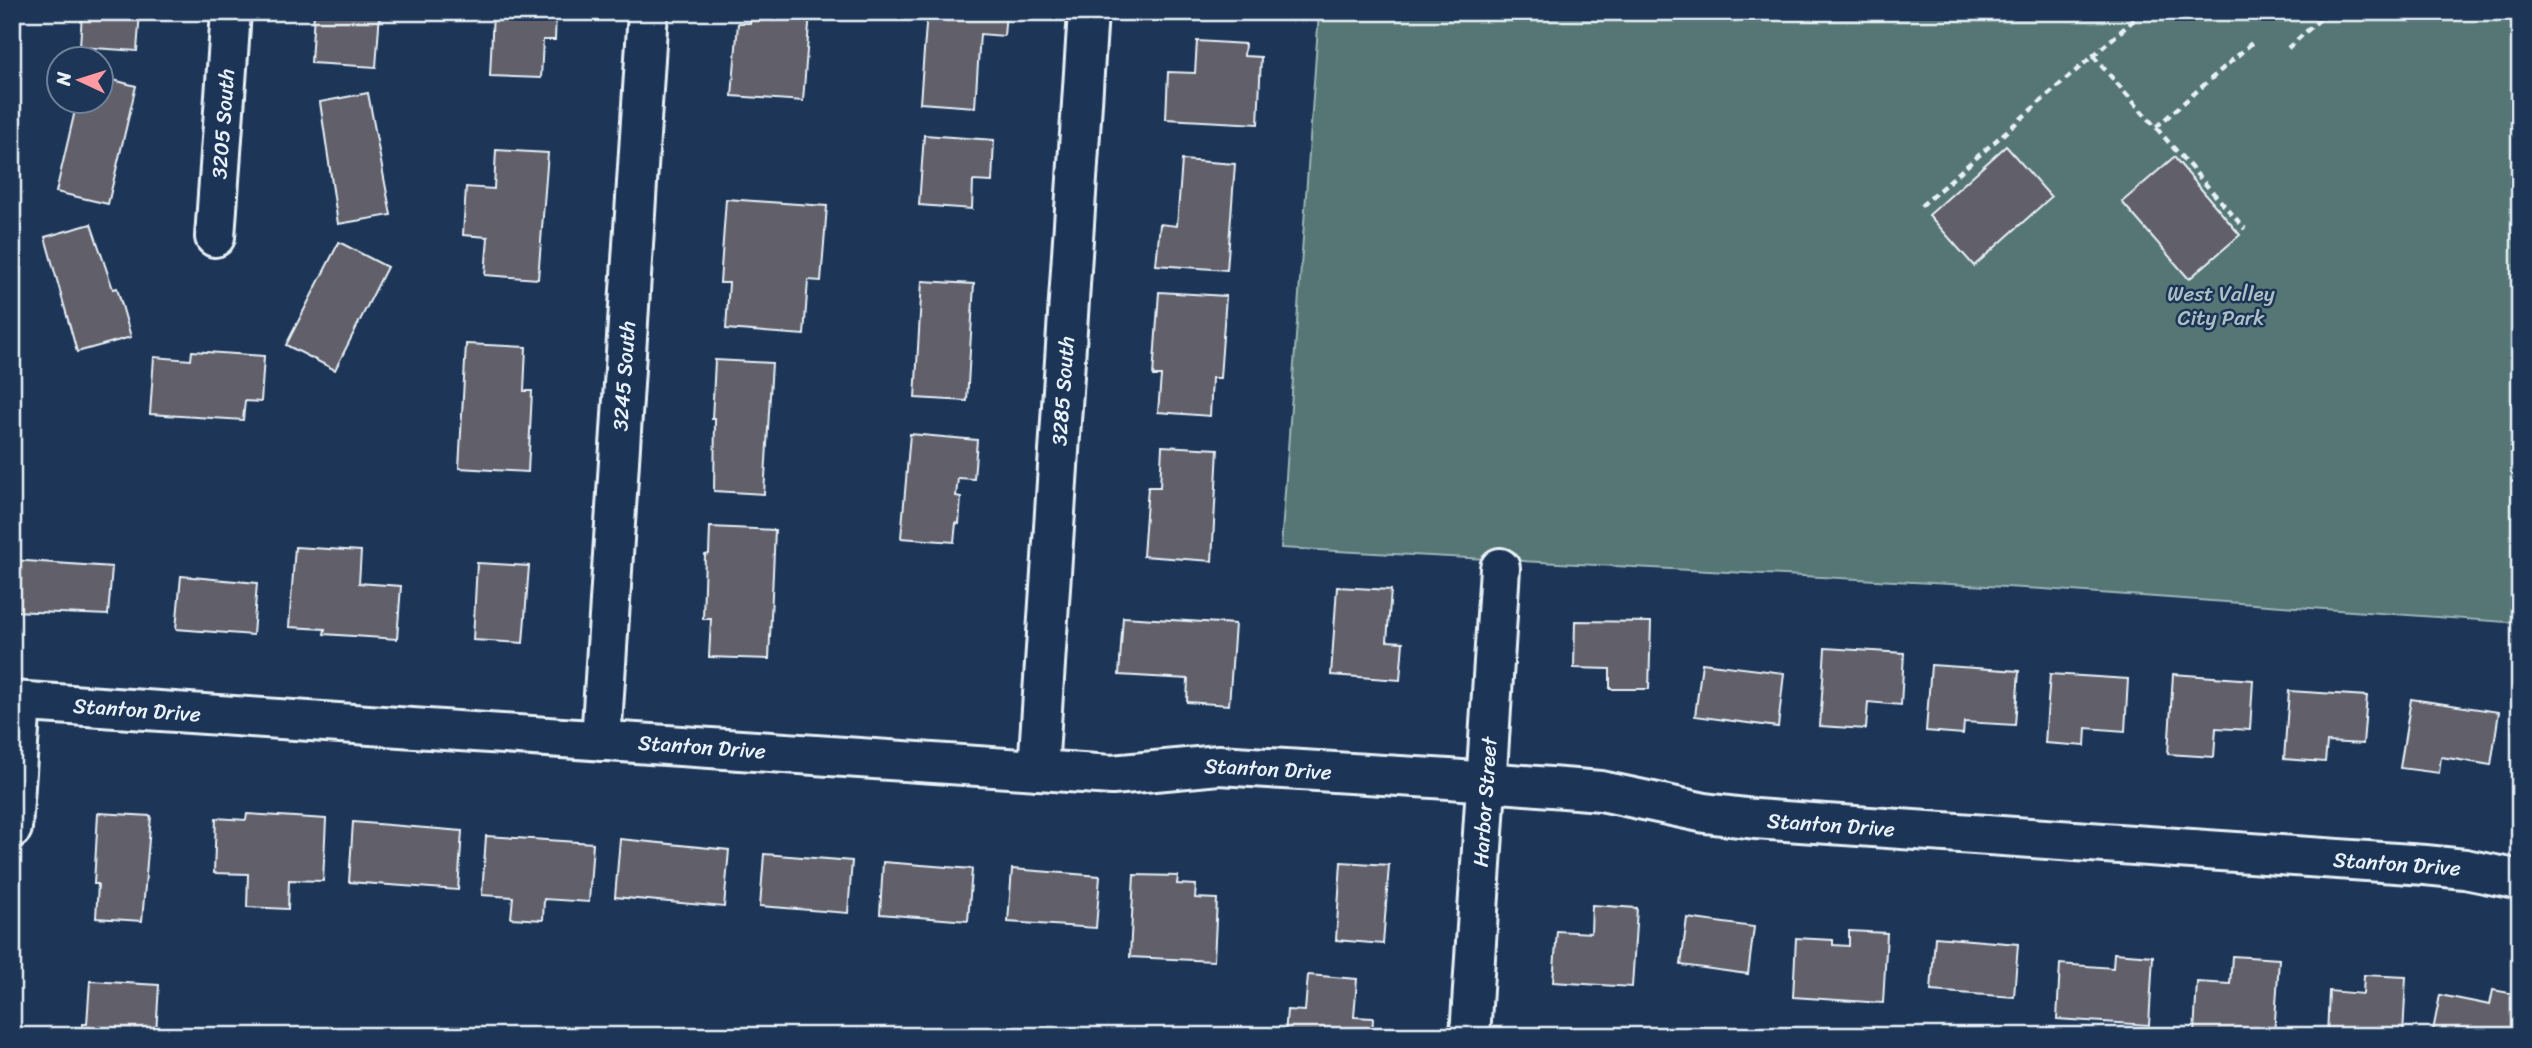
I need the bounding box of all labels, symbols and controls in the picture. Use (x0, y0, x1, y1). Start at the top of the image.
north arrow (46, 46, 116, 116)
street label: 3205 South (200, 68, 246, 180)
text: N (47, 70, 81, 88)
park label: West Valley City Park (2167, 275, 2275, 337)
street label: 3245 South (601, 320, 647, 432)
street label: 3285 South (1040, 335, 1086, 447)
street label: Stanton Drive (72, 687, 202, 733)
street label: Stanton Drive (637, 724, 767, 770)
street label: Harbor Street (1462, 734, 1509, 868)
street label: Stanton Drive (1203, 747, 1333, 791)
street label: Stanton Drive (1766, 802, 1896, 848)
street label: Stanton Drive (2332, 841, 2462, 887)

